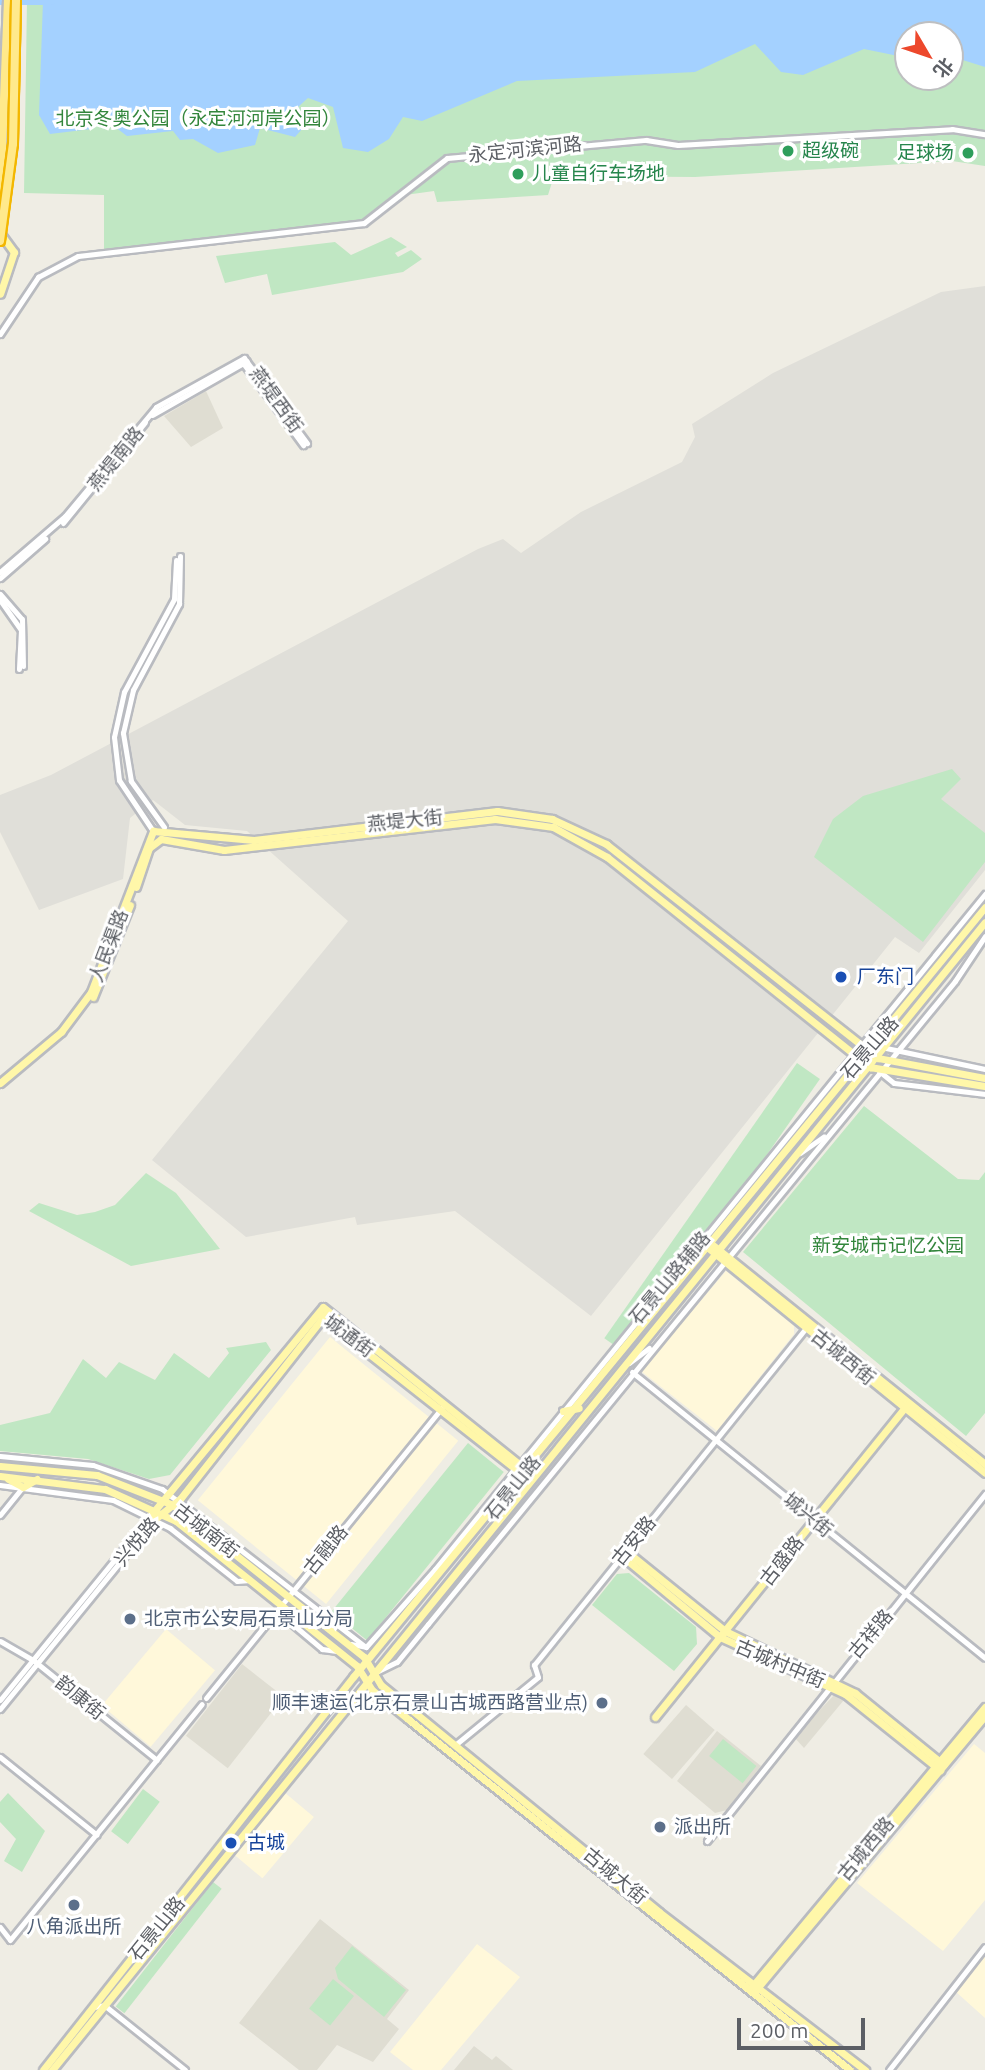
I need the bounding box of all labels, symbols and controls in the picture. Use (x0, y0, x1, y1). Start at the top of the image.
north arrow (894, 21, 964, 91)
text: 北 (929, 54, 958, 82)
park label: 北京冬奥公园（永定河河岸公园） (56, 108, 340, 130)
street label: 永定河滨河路 (467, 133, 583, 167)
place label: 超级碗 (802, 140, 859, 162)
place label: 足球场 (897, 142, 954, 164)
marker: 超级碗 (780, 143, 796, 159)
marker: 足球场 (960, 145, 976, 161)
place label: 儿童自行车场地 (532, 163, 665, 185)
marker: 儿童自行车场地 (510, 166, 526, 182)
street label: 燕堤西街 (244, 363, 308, 437)
street label: 燕堤南路 (83, 422, 149, 496)
street label: 燕堤大街 (366, 806, 444, 836)
street label: 人民渠路 (85, 906, 133, 986)
place label: 厂东门 (857, 966, 914, 988)
marker: 厂东门 (831, 967, 851, 987)
street label: 石景山路 (836, 1012, 904, 1084)
street label: 石景山路辅路 (625, 1227, 715, 1329)
park label: 新安城市记忆公园 (812, 1235, 964, 1257)
street label: 城通街 (319, 1310, 379, 1362)
street label: 古城西街 (806, 1324, 880, 1390)
street label: 石景山路 (480, 1451, 546, 1525)
street label: 城兴街 (779, 1488, 837, 1542)
street label: 古城南街 (169, 1499, 243, 1563)
street label: 古安路 (607, 1512, 661, 1570)
street label: 兴悦路 (110, 1513, 164, 1571)
street label: 古融路 (299, 1521, 353, 1579)
street label: 古盛路 (755, 1532, 809, 1590)
street label: 古祥路 (844, 1605, 898, 1663)
place label: 北京市公安局石景山分局 (144, 1608, 353, 1630)
marker: 北京市公安局石景山分局 (122, 1611, 138, 1627)
street label: 古城村中街 (732, 1635, 828, 1693)
street label: 韵康街 (51, 1671, 109, 1725)
place label: 顺丰速运(北京石景山古城西路营业点) (272, 1692, 588, 1714)
marker: 顺丰速运(北京石景山古城西路营业点) (594, 1695, 610, 1711)
street label: 古城西路 (833, 1813, 899, 1885)
place label: 派出所 (674, 1816, 731, 1838)
marker: 派出所 (652, 1819, 668, 1835)
place label: 古城 (247, 1832, 285, 1854)
marker: 古城 (221, 1833, 241, 1853)
street label: 古城大街 (579, 1843, 651, 1909)
street label: 石景山路 (124, 1892, 190, 1966)
marker: 八角派出所 (66, 1897, 82, 1913)
place label: 八角派出所 (27, 1916, 121, 1938)
scale bar (740, 2004, 868, 2048)
text: 200 m (750, 2018, 808, 2042)

